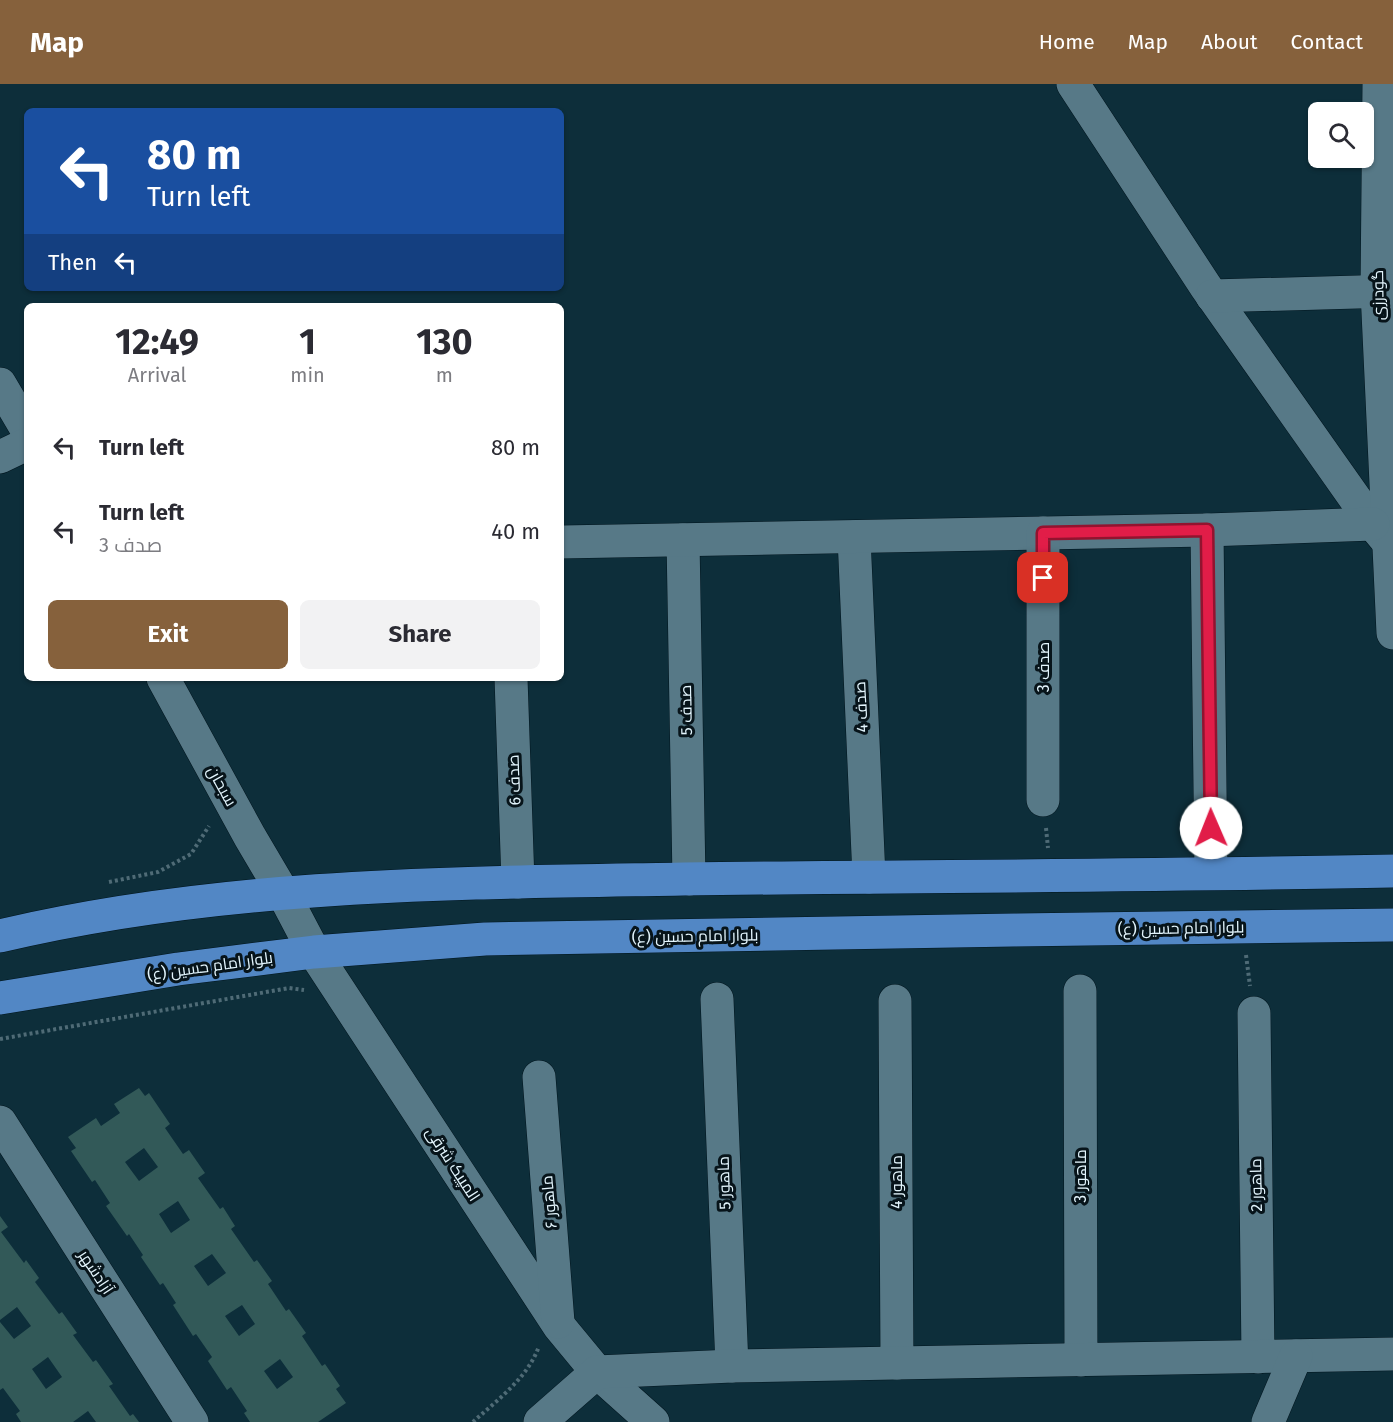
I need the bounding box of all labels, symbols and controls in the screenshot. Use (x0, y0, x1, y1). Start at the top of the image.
text: Map (30, 26, 84, 59)
text: Home (1039, 29, 1095, 55)
text: Map (1128, 29, 1168, 55)
text: About (1201, 29, 1258, 55)
text: Contact (1291, 29, 1363, 55)
map controls (1308, 102, 1374, 168)
button: search (1308, 102, 1374, 168)
text: 80 m (147, 130, 241, 180)
icon: left (48, 132, 126, 210)
text: Turn left (147, 181, 250, 213)
icon: left (109, 246, 142, 279)
text: Then (48, 249, 97, 276)
street label: گودرزی (1368, 270, 1389, 320)
text: 12:49 (115, 320, 199, 364)
text: 1 (299, 320, 316, 364)
text: 130 (416, 320, 473, 364)
text: Arrival (128, 363, 186, 387)
text: min (290, 363, 325, 387)
text: m (436, 363, 453, 387)
icon: left (48, 431, 81, 464)
text: Turn left (99, 434, 184, 461)
text: 80 m (491, 434, 540, 461)
text: Turn left (99, 499, 184, 526)
icon: left (48, 515, 81, 548)
text: 40 m (491, 518, 540, 545)
text: صدف 3 (99, 533, 162, 557)
pin (1017, 552, 1068, 603)
icon: arrive (1026, 561, 1059, 594)
button: Exit (48, 600, 288, 669)
button: Share (300, 600, 540, 669)
street label: صدف 3 (1034, 642, 1053, 692)
street label: صدف 4 (850, 681, 872, 733)
street label: صدف 5 (676, 685, 696, 735)
street label: صدف 6 (504, 754, 524, 806)
street label: سبحان (202, 763, 241, 810)
position arrow (1179, 796, 1243, 860)
street label: بلوار امام حسین (ع) (1117, 917, 1245, 941)
street label: بلوار امام حسین (ع) (631, 925, 759, 949)
street label: بلوار امام حسین (ع) (146, 948, 274, 986)
street label: المپیک شرقی (421, 1123, 484, 1205)
street label: ماهور 3 (1071, 1149, 1090, 1203)
street label: ماهور 4 (887, 1155, 906, 1209)
street label: ماهور 5 (714, 1156, 734, 1210)
street label: ماهور 2 (1246, 1158, 1266, 1212)
street label: ماهور ۶ (537, 1175, 561, 1229)
street label: آزادشهر (73, 1245, 118, 1299)

